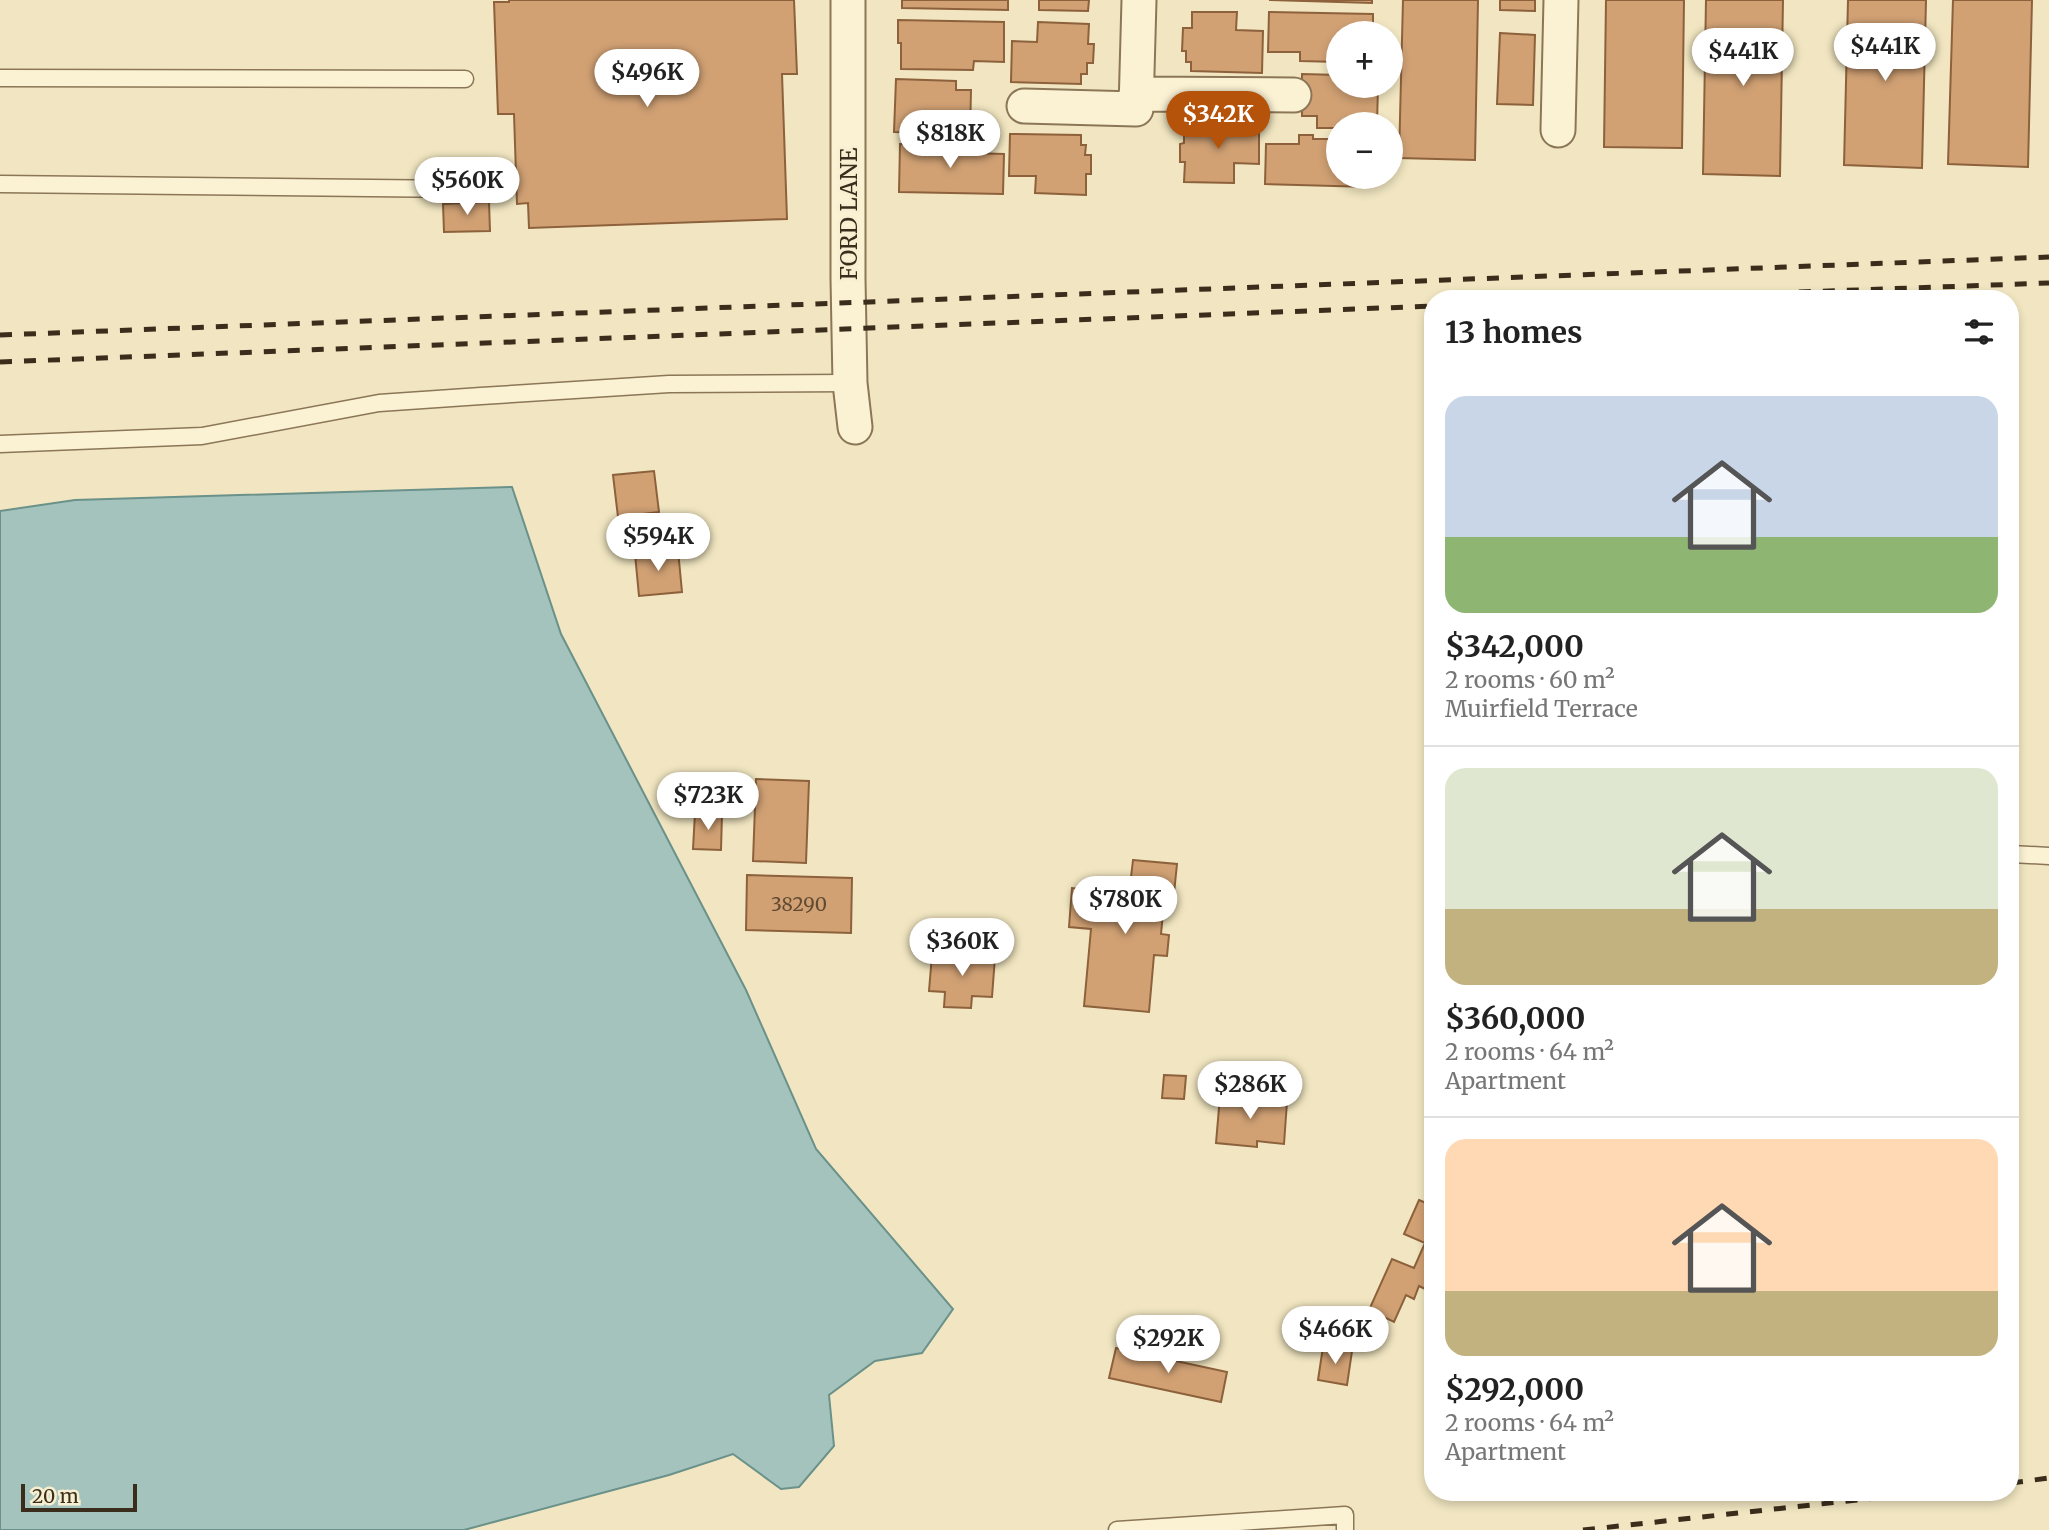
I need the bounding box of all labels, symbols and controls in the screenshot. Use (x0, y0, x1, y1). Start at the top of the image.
map controls (1326, 21, 1403, 189)
button: + (1326, 21, 1403, 98)
pin: $441K (1836, 24, 1934, 83)
pin: $441K (1694, 28, 1792, 88)
text: $441K (1850, 31, 1920, 60)
text: $441K (1708, 36, 1778, 65)
pin: $496K (598, 50, 696, 109)
text: $496K (610, 57, 684, 86)
pin: $342K (1169, 92, 1267, 151)
text: $342K (1182, 99, 1254, 128)
pin: $818K (901, 110, 999, 170)
button: − (1326, 112, 1403, 189)
text: $818K (915, 118, 985, 147)
street label: FORD LANE (834, 147, 863, 280)
pin: $560K (418, 158, 516, 217)
text: $560K (431, 165, 503, 194)
text: 13 homes (1445, 313, 1583, 351)
icon: filters (1960, 313, 1998, 351)
icon: home (1659, 442, 1785, 568)
pin: $594K (609, 514, 707, 573)
text: $594K (622, 521, 694, 550)
text: $342,000 (1445, 627, 1584, 665)
text: 2 rooms · 60 m² (1445, 665, 1615, 694)
text: Muirfield Terrace (1445, 694, 1638, 723)
pin: $723K (659, 772, 757, 832)
text: $723K (673, 780, 743, 809)
icon: home (1659, 814, 1785, 940)
pin: $780K (1076, 876, 1174, 936)
text: $780K (1088, 884, 1162, 913)
house number: 38290 (771, 892, 827, 916)
pin: $360K (913, 918, 1011, 978)
text: $360K (925, 926, 999, 955)
text: $360,000 (1445, 999, 1585, 1037)
text: 2 rooms · 64 m² (1445, 1037, 1614, 1066)
pin: $286K (1201, 1062, 1299, 1121)
text: Apartment (1445, 1066, 1566, 1095)
text: $286K (1213, 1069, 1287, 1098)
icon: home (1659, 1185, 1785, 1311)
pin: $466K (1286, 1306, 1384, 1366)
text: $466K (1298, 1314, 1372, 1343)
pin: $292K (1119, 1316, 1217, 1375)
text: $292K (1132, 1323, 1204, 1352)
text: $292,000 (1445, 1370, 1584, 1408)
text: 2 rooms · 64 m² (1445, 1408, 1614, 1437)
text: Apartment (1445, 1437, 1566, 1466)
scale bar (21, 1481, 136, 1513)
text: 20 m (32, 1484, 79, 1508)

